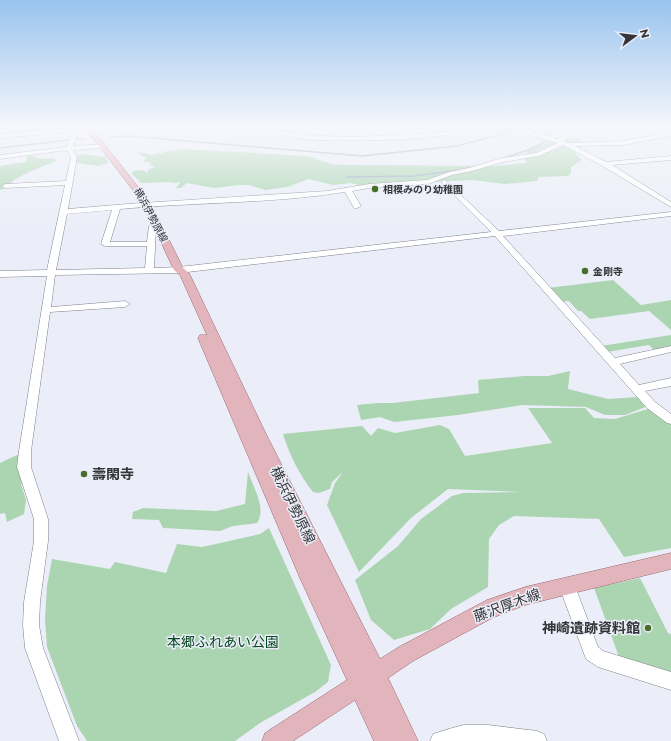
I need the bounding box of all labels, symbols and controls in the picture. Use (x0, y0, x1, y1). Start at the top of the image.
north arrow (615, 16, 655, 56)
text: N (637, 27, 653, 40)
place label: 相模みのり幼稚園 (383, 183, 463, 196)
marker: 相模みのり幼稚園 (370, 184, 380, 194)
street label: 横浜伊勢原線 (131, 185, 171, 245)
place label: 金剛寺 (593, 265, 623, 278)
marker: 金剛寺 (580, 266, 590, 276)
street label: 横浜伊勢原線 (266, 463, 320, 547)
place label: 壽閑寺 (92, 465, 134, 483)
marker: 壽閑寺 (79, 469, 89, 479)
street label: 藤沢厚木線 (471, 585, 543, 625)
place label: 神崎遺跡資料館 (542, 619, 640, 637)
marker: 神崎遺跡資料館 (643, 623, 653, 633)
park label: 本郷ふれあい公園 (167, 633, 279, 651)

